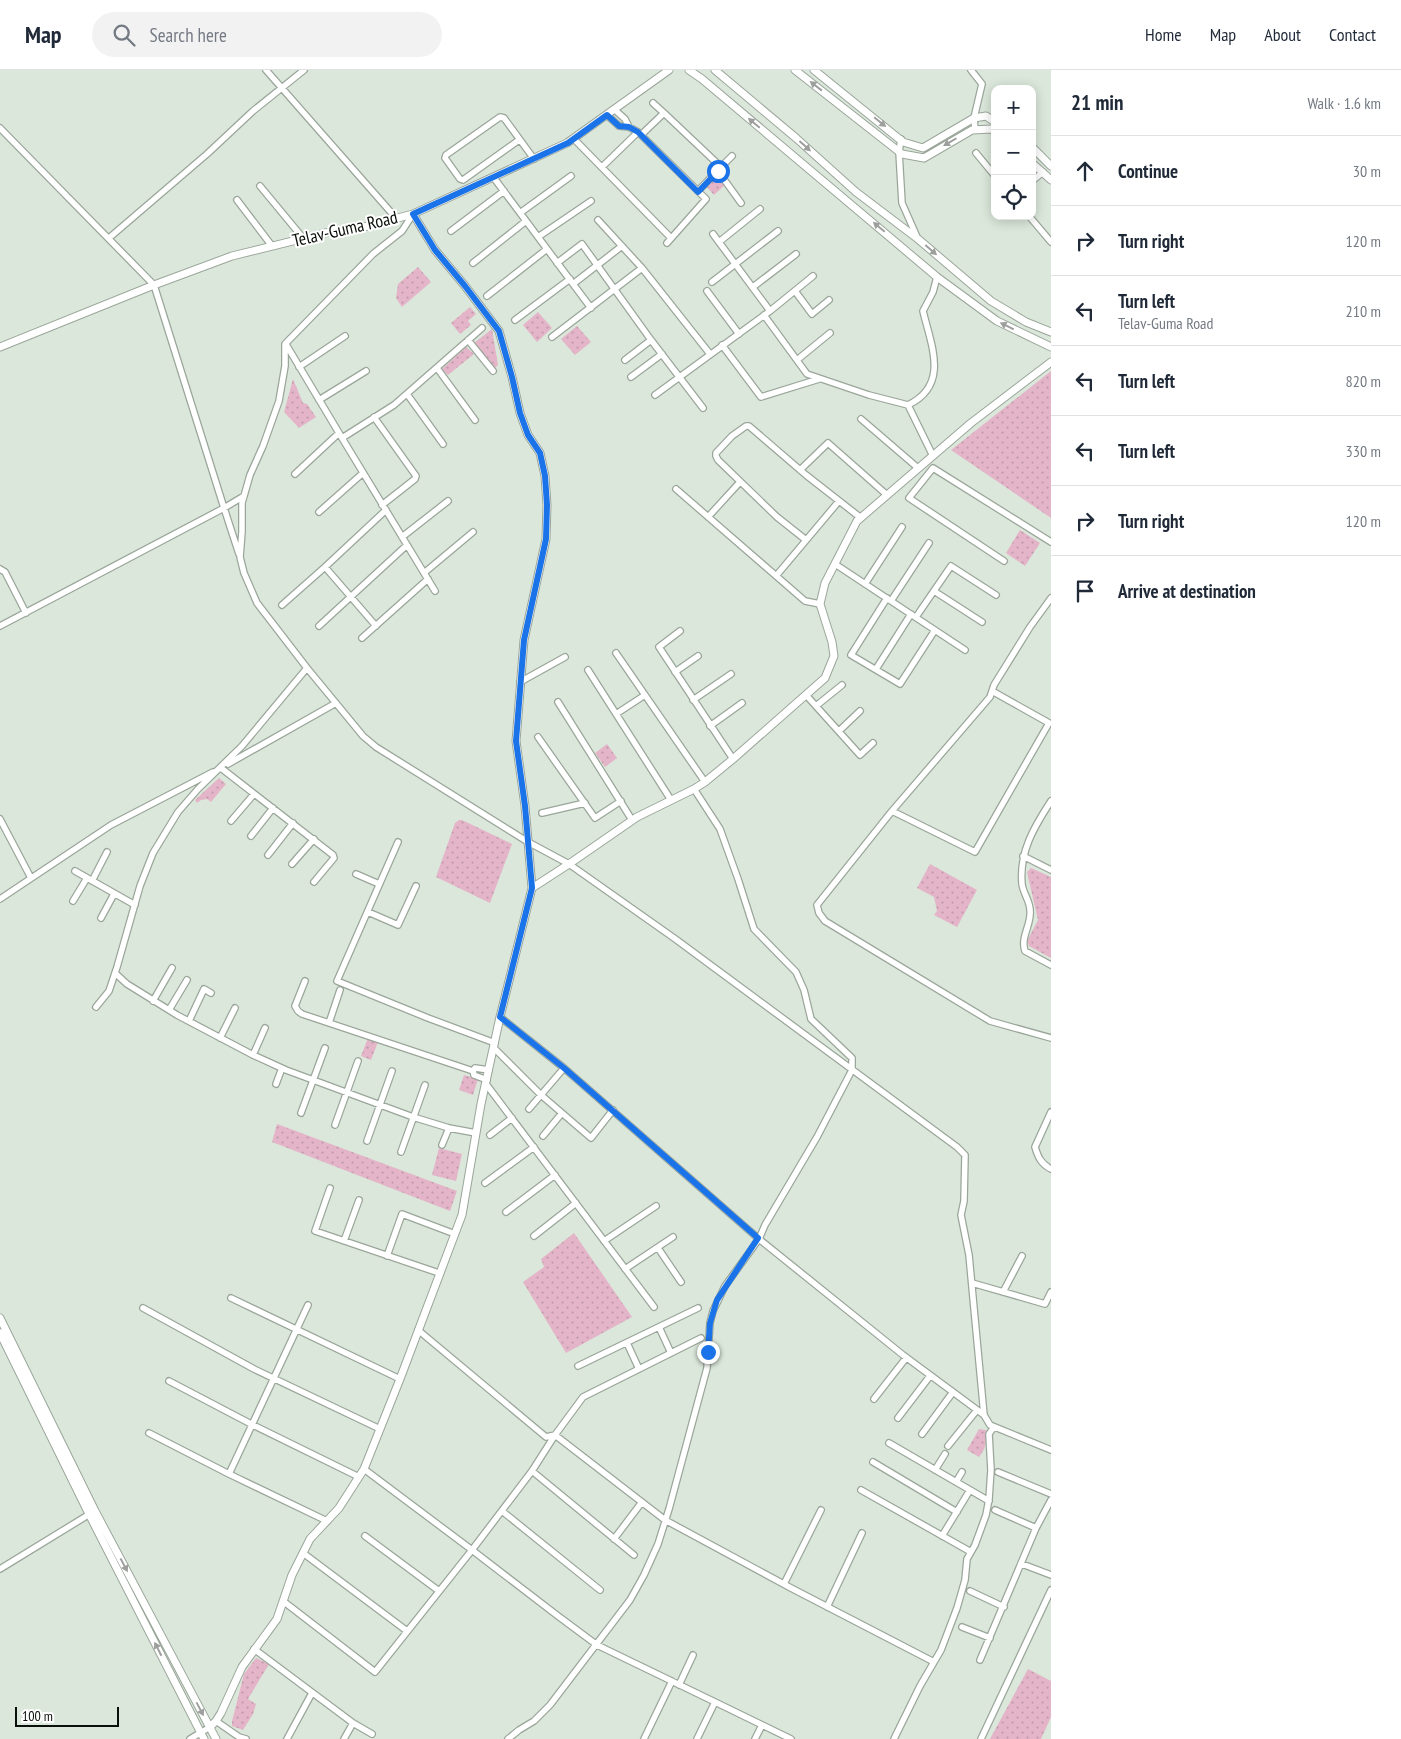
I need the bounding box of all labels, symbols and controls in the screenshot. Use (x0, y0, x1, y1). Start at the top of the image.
search box (92, 12, 442, 57)
text: Map (25, 19, 62, 50)
icon: search (110, 21, 138, 49)
text: Search here (150, 23, 227, 47)
text: Home (1145, 23, 1182, 46)
text: Map (1210, 23, 1236, 46)
text: About (1264, 23, 1301, 46)
text: Contact (1329, 23, 1376, 46)
one-way arrow (810, 81, 823, 92)
map controls (991, 85, 1036, 220)
button: + (991, 85, 1036, 130)
text: 21 min (1071, 89, 1123, 116)
text: Walk · 1.6 km (1307, 93, 1381, 113)
one-way arrow (748, 117, 761, 128)
one-way arrow (873, 117, 886, 128)
button: − (991, 130, 1036, 175)
one-way arrow (944, 138, 957, 147)
one-way arrow (799, 140, 811, 152)
icon: ahead (1071, 157, 1099, 185)
text: Continue (1118, 159, 1178, 183)
route start (707, 160, 730, 183)
text: 30 m (1353, 161, 1381, 181)
button: locate (991, 175, 1036, 220)
street label: Telav-Guma Road (290, 205, 400, 252)
one-way arrow (873, 221, 885, 233)
icon: right (1071, 227, 1099, 255)
text: Turn right (1118, 229, 1184, 253)
text: 120 m (1346, 231, 1381, 251)
one-way arrow (924, 244, 937, 255)
text: Turn left (1118, 289, 1175, 313)
icon: left (1071, 297, 1099, 325)
text: 210 m (1346, 301, 1381, 321)
text: Telav-Guma Road (1118, 313, 1213, 333)
one-way arrow (1000, 322, 1014, 330)
icon: left (1071, 367, 1099, 395)
text: Turn left (1118, 369, 1175, 393)
text: 820 m (1346, 371, 1381, 391)
icon: left (1071, 437, 1099, 465)
text: Turn left (1118, 439, 1175, 463)
text: 330 m (1346, 441, 1381, 461)
icon: right (1071, 507, 1099, 535)
text: Turn right (1118, 509, 1184, 533)
text: 120 m (1346, 511, 1381, 531)
icon: arrive (1071, 577, 1099, 605)
text: Arrive at destination (1118, 579, 1256, 603)
route end (697, 1341, 720, 1364)
one-way arrow (120, 1558, 128, 1573)
one-way arrow (154, 1642, 162, 1656)
one-way arrow (196, 1701, 204, 1716)
scale bar (15, 1704, 119, 1727)
text: 100 m (22, 1707, 53, 1725)

